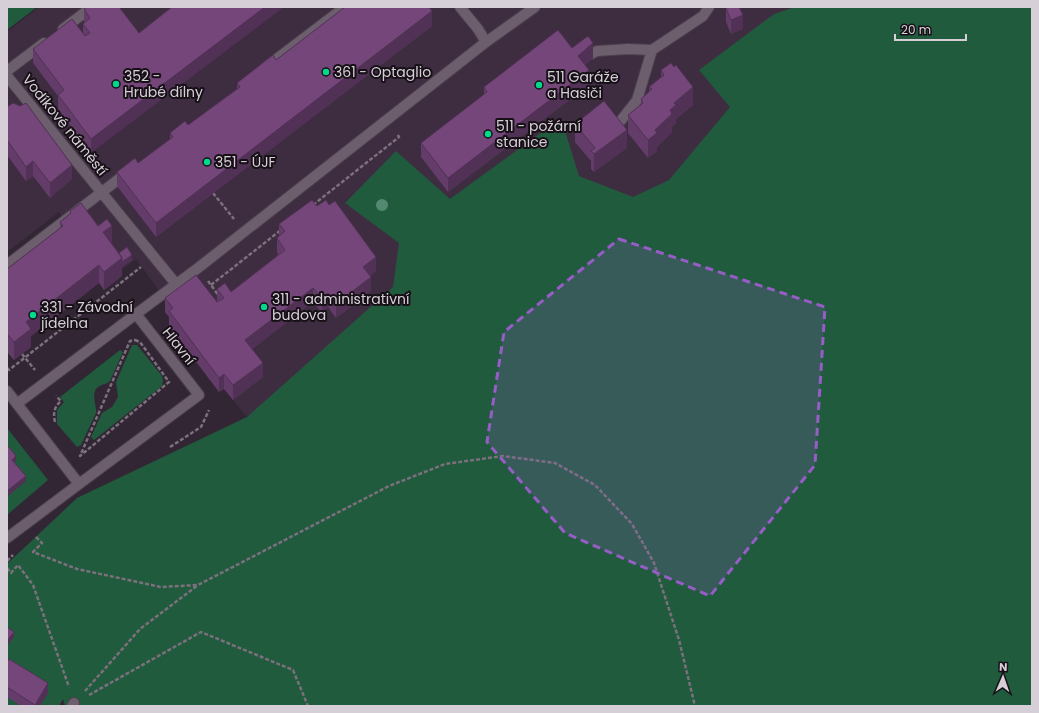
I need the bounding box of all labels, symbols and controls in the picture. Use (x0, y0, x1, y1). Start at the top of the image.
scale bar (895, 16, 966, 42)
text: 20 m (901, 21, 931, 38)
place label: 361 - Optaglio (334, 62, 431, 82)
place label: 352 - Hrubé dílny (124, 66, 203, 102)
marker: 361 - Optaglio (321, 67, 331, 77)
place label: 511 Garáže a Hasiči (547, 67, 619, 103)
street label: Vodíkové náměstí (18, 70, 112, 180)
marker: 352 - Hrubé dílny (111, 79, 121, 89)
marker: 511 Garáže a Hasiči (534, 80, 544, 90)
place label: 511 - požární stanice (496, 116, 581, 152)
marker: 511 - požární stanice (483, 129, 493, 139)
place label: 351 - ÚJF (215, 152, 276, 172)
marker: 351 - ÚJF (202, 157, 212, 167)
place label: 311 - administrativní budova (272, 289, 410, 325)
place label: 331 - Závodní jídelna (40, 297, 133, 333)
marker: 311 - administrativní budova (259, 302, 269, 312)
marker: 331 - Závodní jídelna (28, 310, 38, 320)
street label: Hlavní (158, 323, 200, 369)
north arrow (983, 657, 1023, 697)
text: N (999, 659, 1008, 675)

